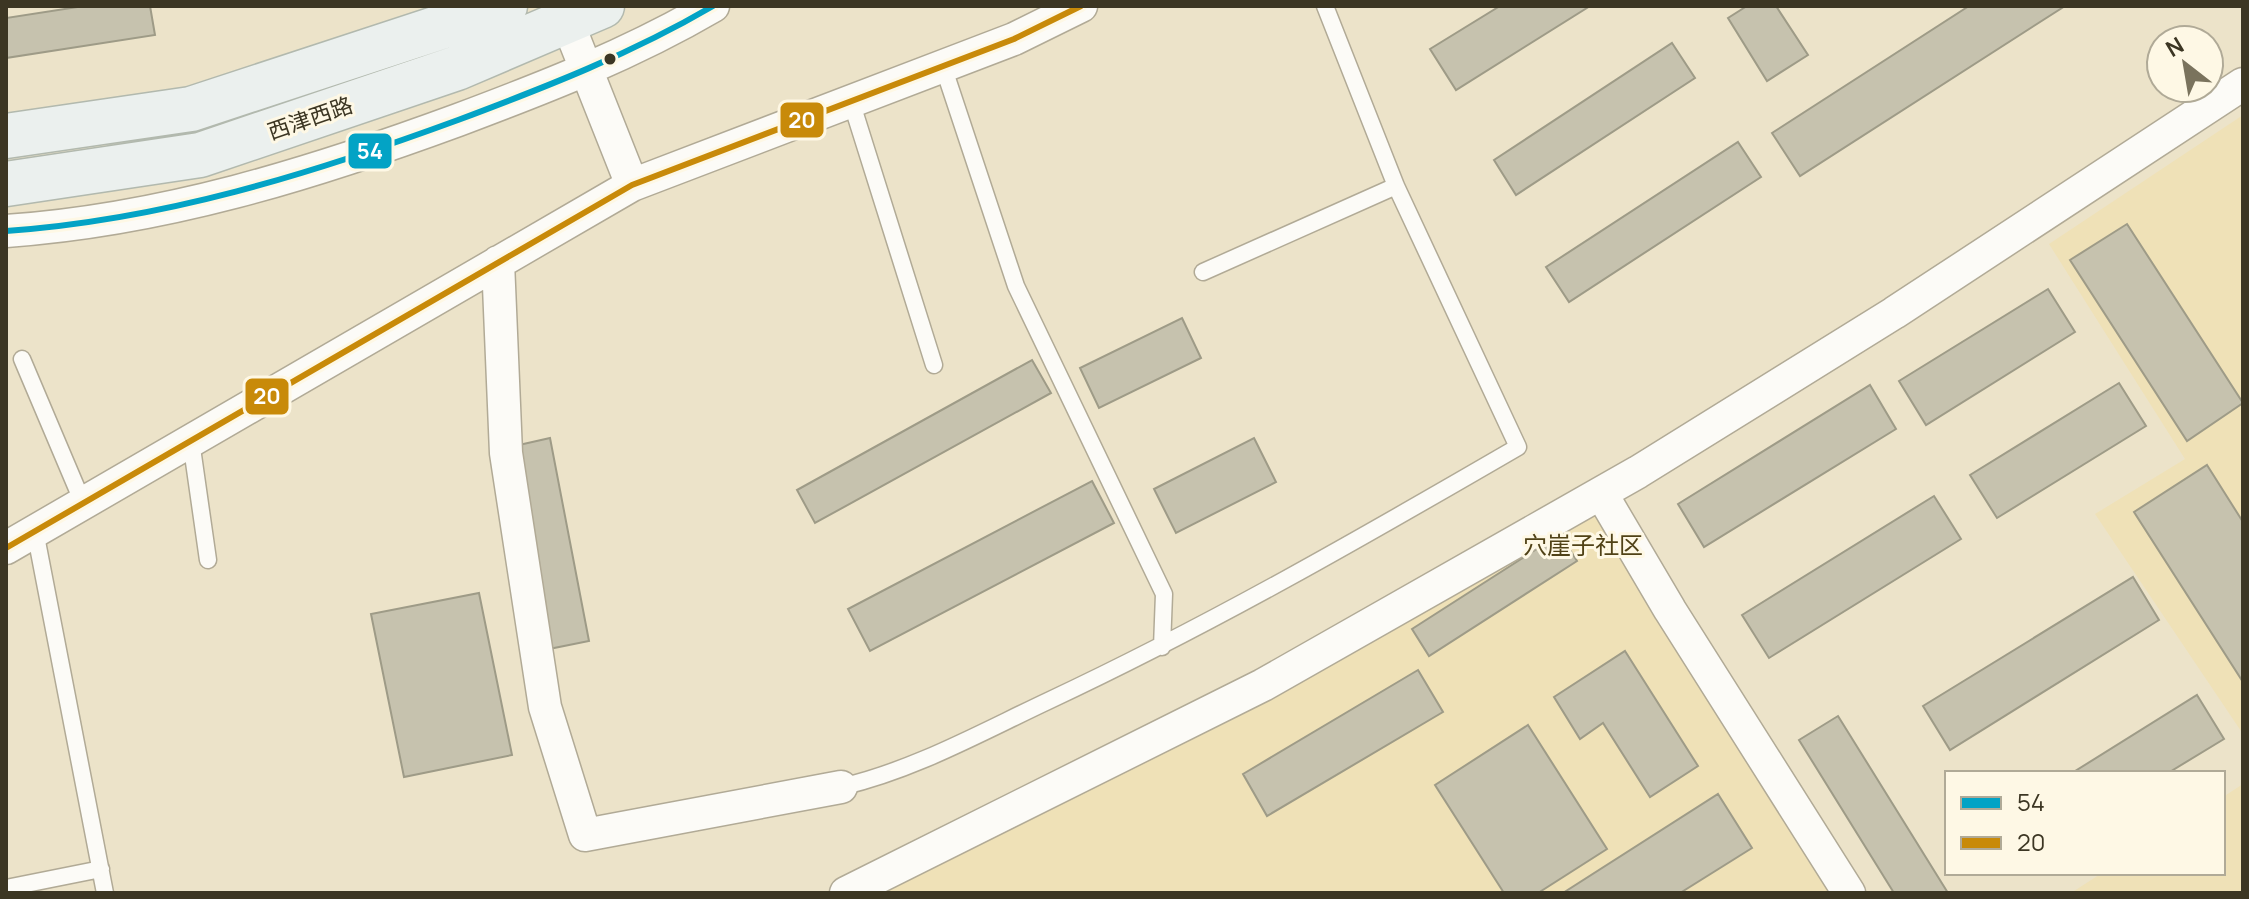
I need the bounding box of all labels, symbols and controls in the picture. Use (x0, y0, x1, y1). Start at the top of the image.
north arrow (2145, 24, 2225, 104)
text: N (2160, 30, 2189, 64)
unlabelled marker (602, 51, 618, 67)
street label: 西津西路 (264, 89, 356, 147)
line badge: 20 (779, 101, 825, 139)
text: 20 (788, 105, 816, 135)
line badge: 54 (347, 132, 393, 170)
text: 54 (357, 136, 383, 166)
line badge: 20 (244, 377, 290, 416)
text: 20 (253, 381, 281, 411)
district label: 穴崖子社区 (1523, 528, 1643, 561)
legend (1945, 771, 2225, 875)
text: 54 (2017, 785, 2045, 818)
text: 20 (2017, 825, 2045, 858)

